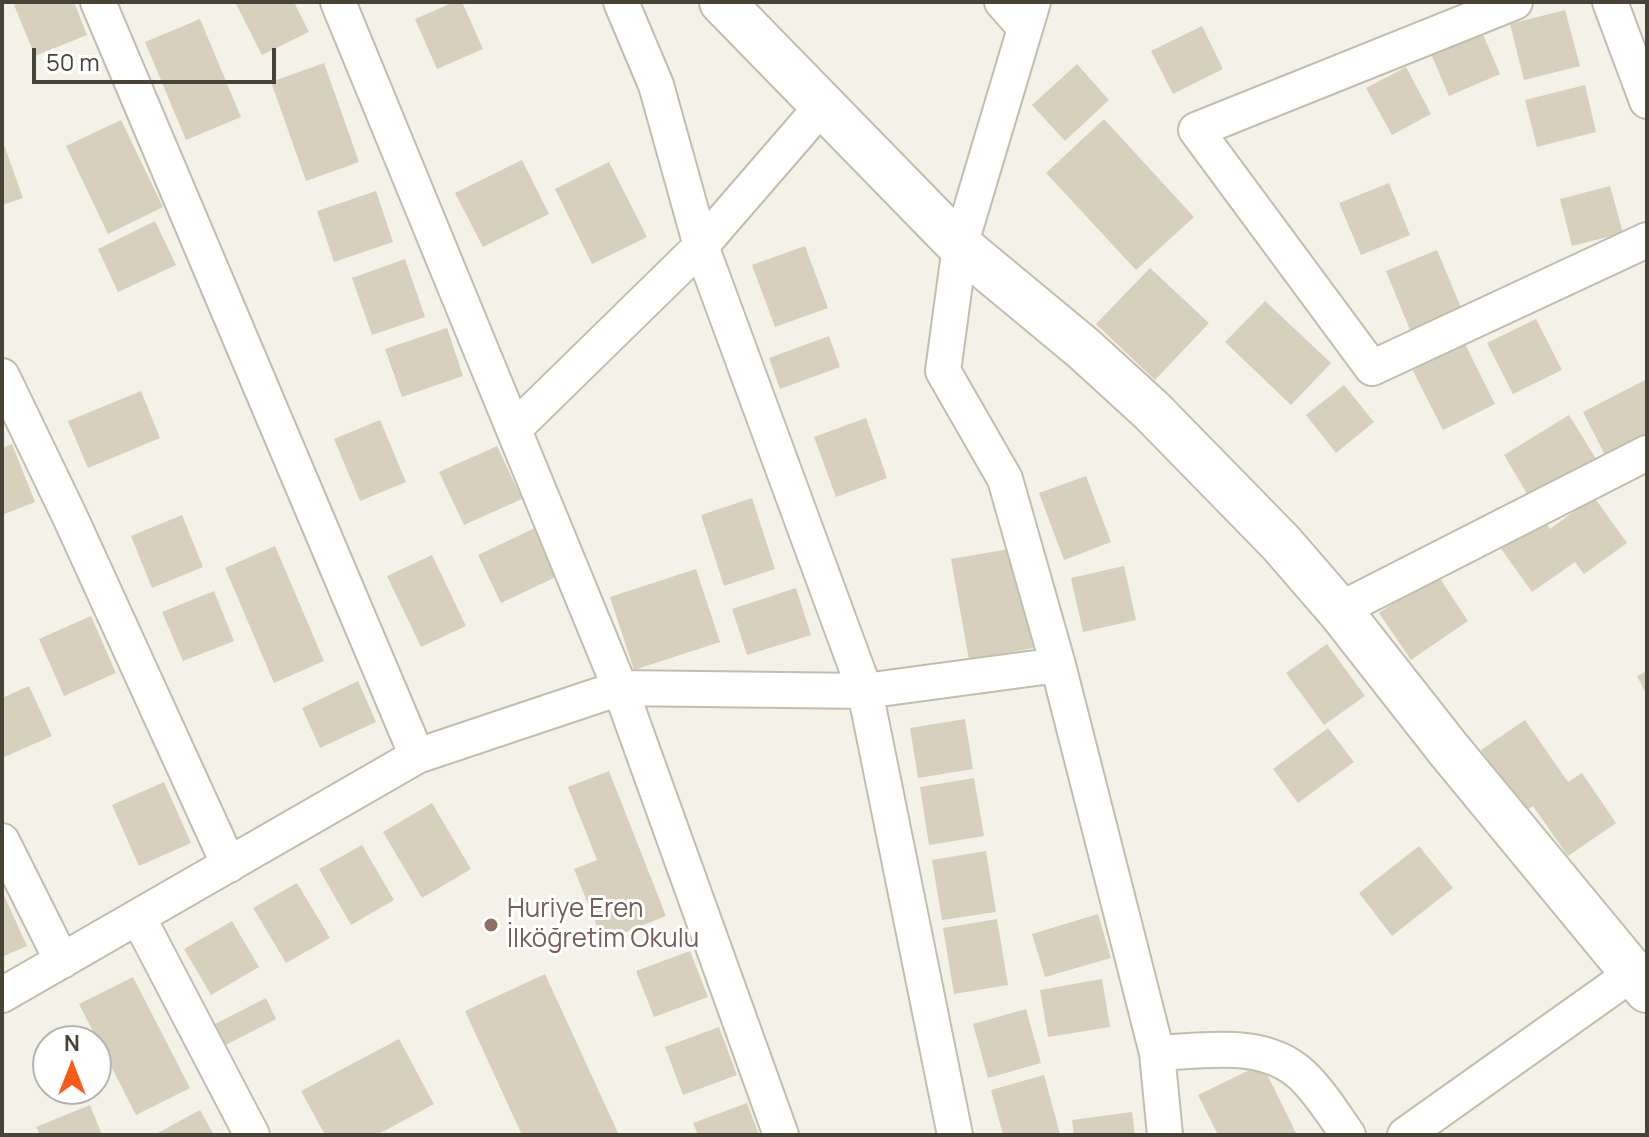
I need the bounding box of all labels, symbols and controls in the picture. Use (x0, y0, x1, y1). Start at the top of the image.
scale bar (36, 32, 280, 82)
text: 50 m (46, 45, 100, 78)
place label: Huriye Eren İlköğretim Okulu (507, 894, 699, 956)
marker: Huriye Eren İlköğretim Okulu (482, 916, 500, 934)
north arrow (32, 1025, 112, 1105)
text: N (64, 1028, 80, 1058)

